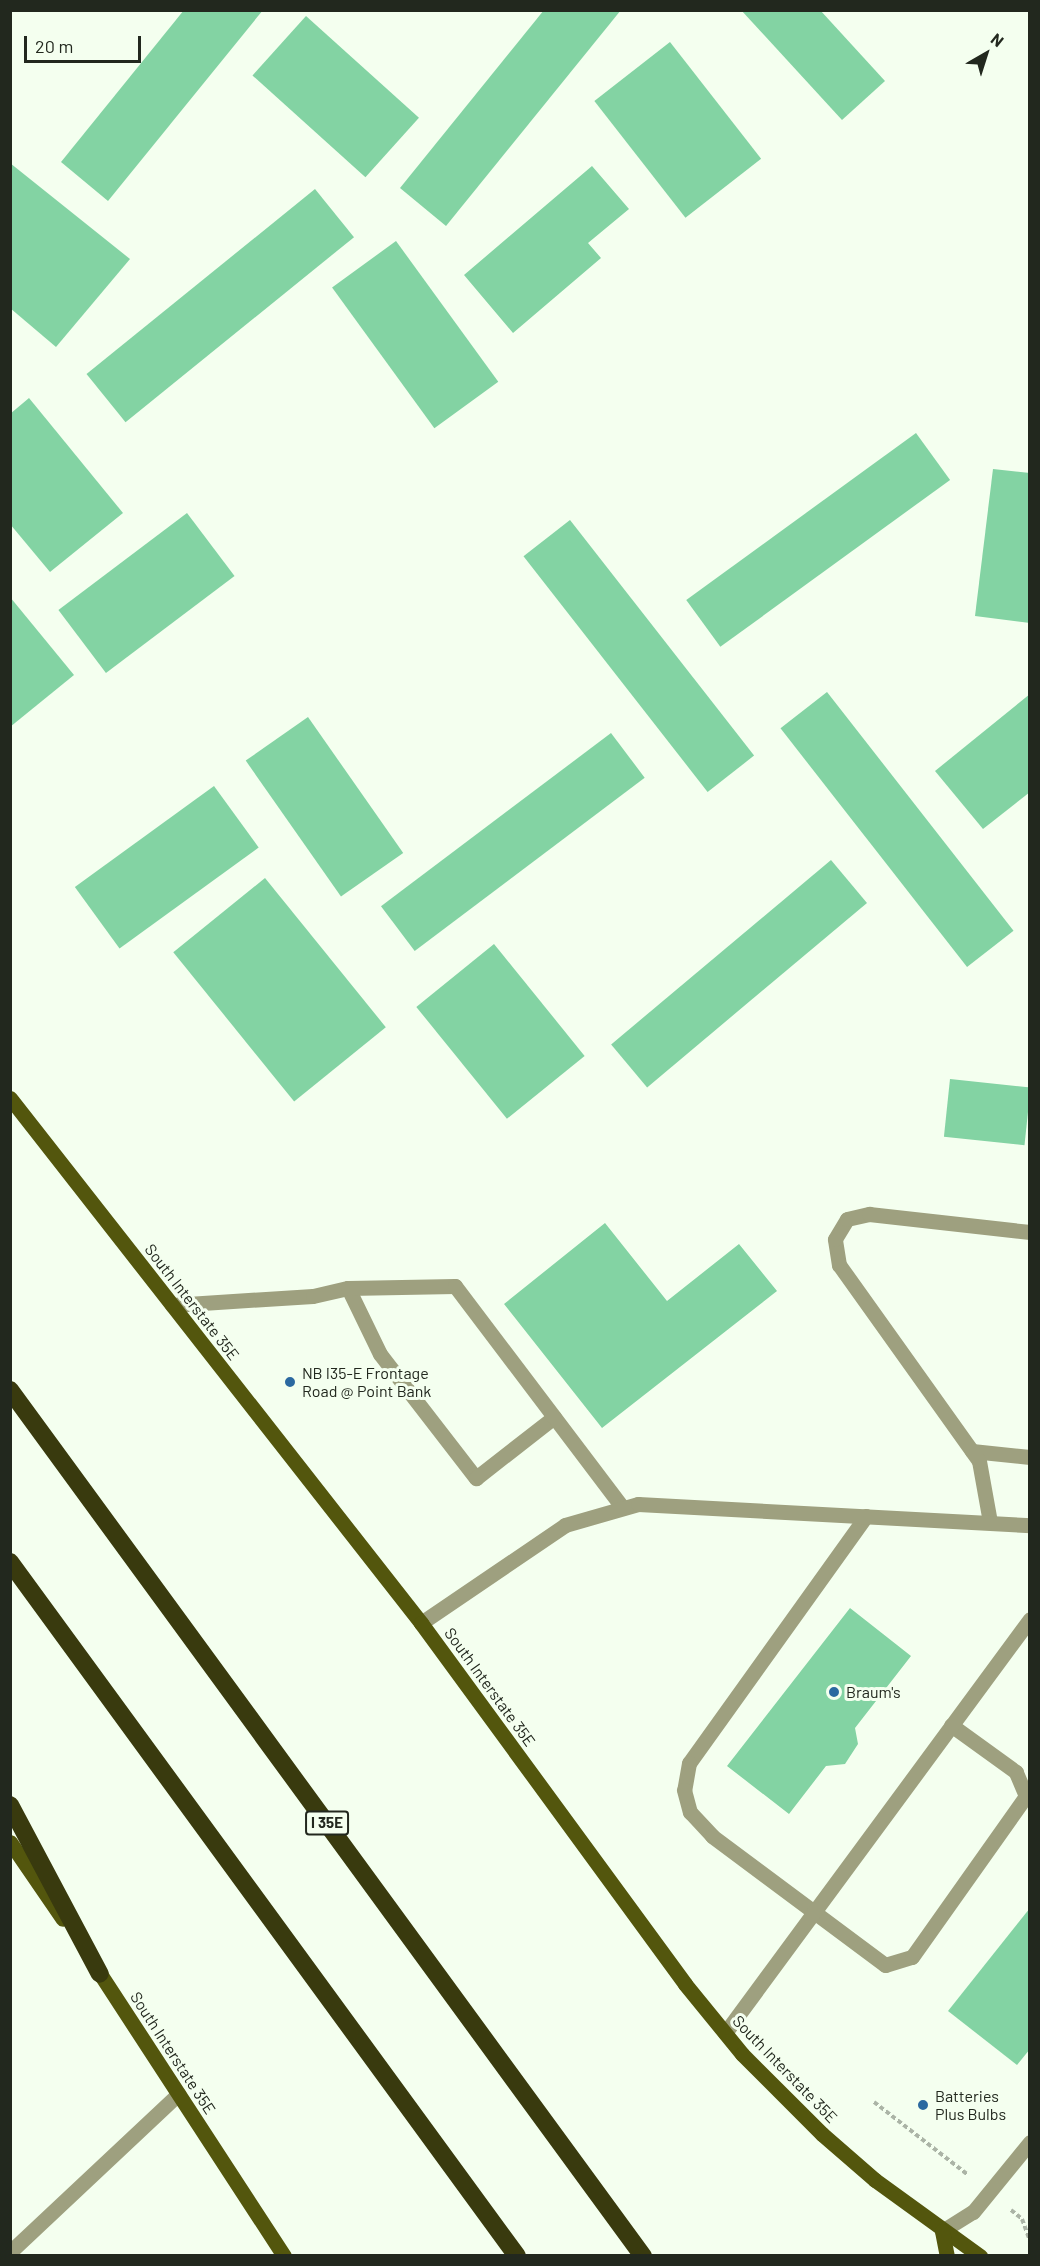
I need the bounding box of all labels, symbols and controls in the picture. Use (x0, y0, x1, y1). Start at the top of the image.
scale bar (27, 24, 144, 62)
north arrow (956, 24, 1016, 84)
text: N (988, 29, 1008, 50)
text: 20 m (35, 35, 73, 57)
street label: South Interstate 35E (141, 1240, 243, 1364)
place label: NB I35-E Frontage Road @ Point Bank (302, 1363, 431, 1401)
marker: NB I35-E Frontage Road @ Point Bank (283, 1375, 297, 1389)
street label: South Interstate 35E (440, 1624, 540, 1750)
place label: Braum's (846, 1682, 901, 1702)
marker: Braum's (827, 1685, 841, 1699)
road number: I 35E (304, 1811, 350, 1835)
street label: South Interstate 35E (126, 1988, 220, 2118)
street label: South Interstate 35E (729, 2011, 841, 2127)
place label: Batteries Plus Bulbs (935, 2086, 1006, 2124)
marker: Batteries Plus Bulbs (916, 2098, 930, 2112)

